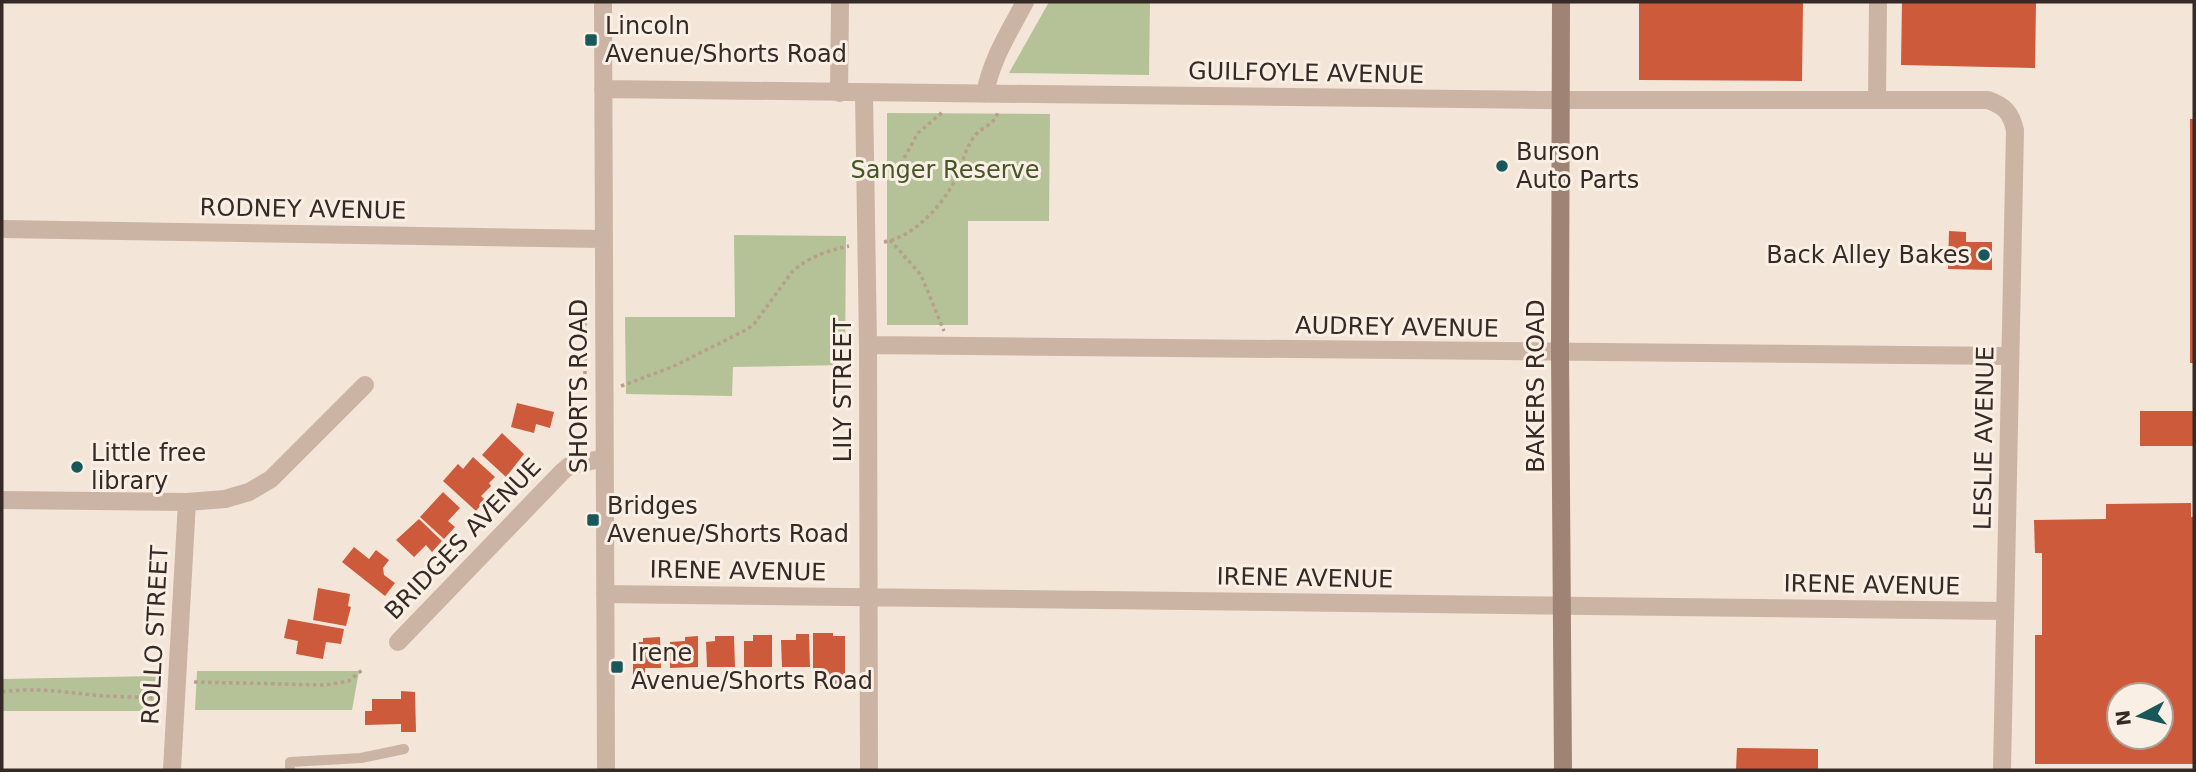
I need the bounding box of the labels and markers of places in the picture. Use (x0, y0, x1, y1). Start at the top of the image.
place label: Lincoln Avenue/Shorts Road (605, 12, 847, 68)
marker: Lincoln Avenue/Shorts Road (583, 32, 599, 48)
place label: Burson Auto Parts (1516, 138, 1639, 194)
marker: Burson Auto Parts (1494, 158, 1510, 174)
place label: Back Alley Bakes (1766, 241, 1970, 269)
marker: Back Alley Bakes (1976, 247, 1992, 263)
place label: Little free library (91, 439, 206, 495)
marker: Little free library (69, 459, 85, 475)
place label: Bridges Avenue/Shorts Road (607, 492, 849, 548)
marker: Bridges Avenue/Shorts Road (585, 512, 601, 528)
place label: Irene Avenue/Shorts Road (631, 639, 873, 695)
marker: Irene Avenue/Shorts Road (609, 659, 625, 675)

